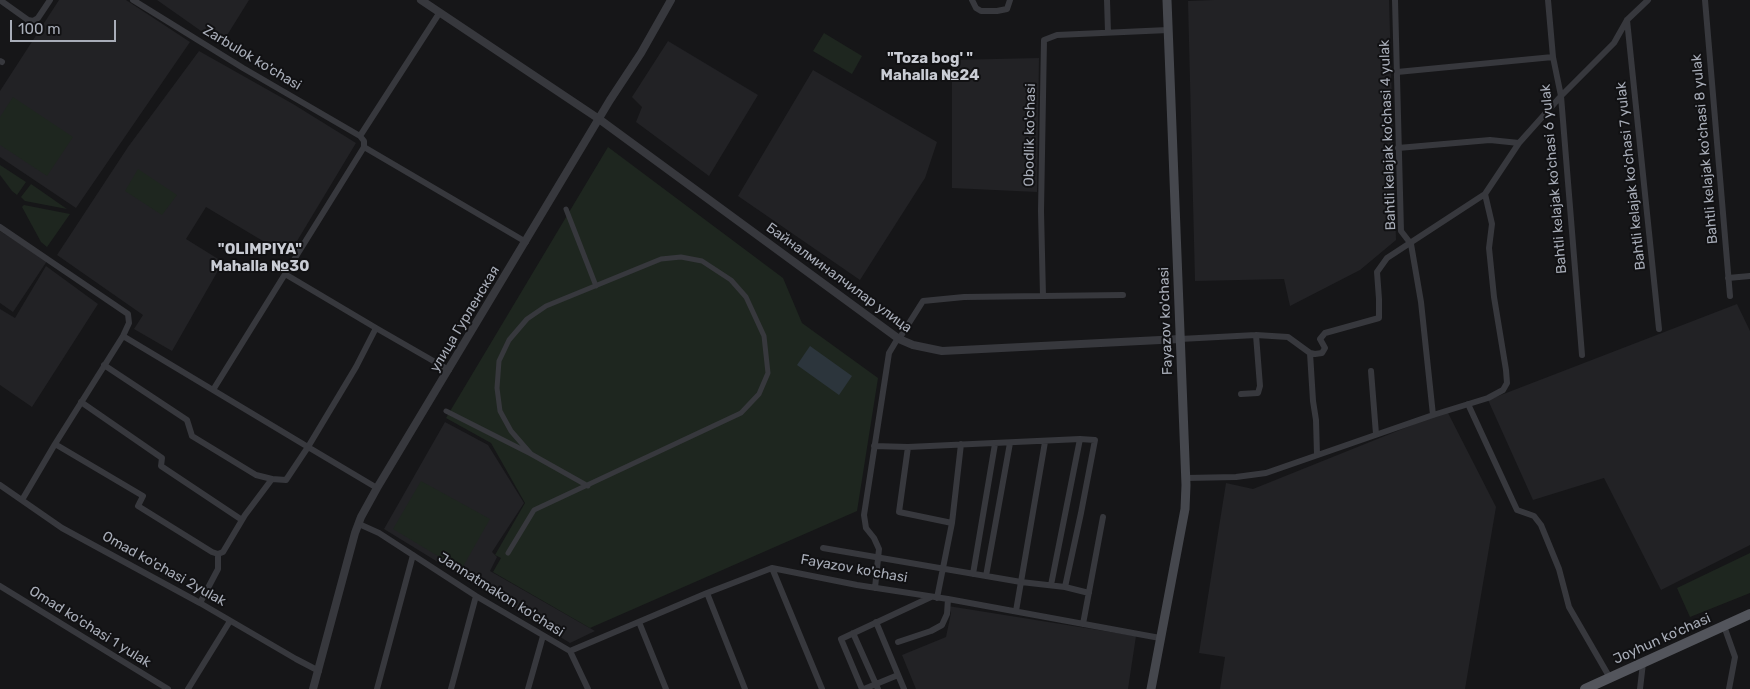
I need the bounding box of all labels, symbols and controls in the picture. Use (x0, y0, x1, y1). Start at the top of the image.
scale bar (12, 10, 119, 42)
text: 100 m (18, 20, 60, 38)
street label: Zarbulok ko'chasi (200, 22, 304, 94)
street label: Bahtli kelajak ko'chasi 4 yulak (1376, 39, 1400, 231)
district label: "Toza bog' " Mahalla №24 (881, 50, 979, 85)
street label: Bahtli kelajak ko'chasi 8 yulak (1688, 53, 1722, 245)
street label: Bahtli kelajak ko'chasi 7 yulak (1613, 81, 1649, 271)
street label: Obodlik ko'chasi (1021, 83, 1039, 187)
street label: Bahtli kelajak ko'chasi 6 yulak (1537, 83, 1571, 275)
street label: Байналминалчилар улица (763, 219, 915, 337)
district label: "OLIMPIYA" Mahalla №30 (211, 241, 309, 276)
street label: улица Гурленская (427, 263, 503, 375)
street label: Fayazov ko'chasi (1156, 267, 1176, 375)
street label: Omad ko'chasi 2yulak (99, 528, 229, 610)
street label: Jannatmakon ko'chasi (435, 549, 567, 641)
street label: Fayazov ko'chasi (799, 551, 909, 587)
street label: Omad ko'chasi 1 yulak (26, 583, 154, 671)
street label: Joyhun ko'chasi (1611, 610, 1713, 668)

